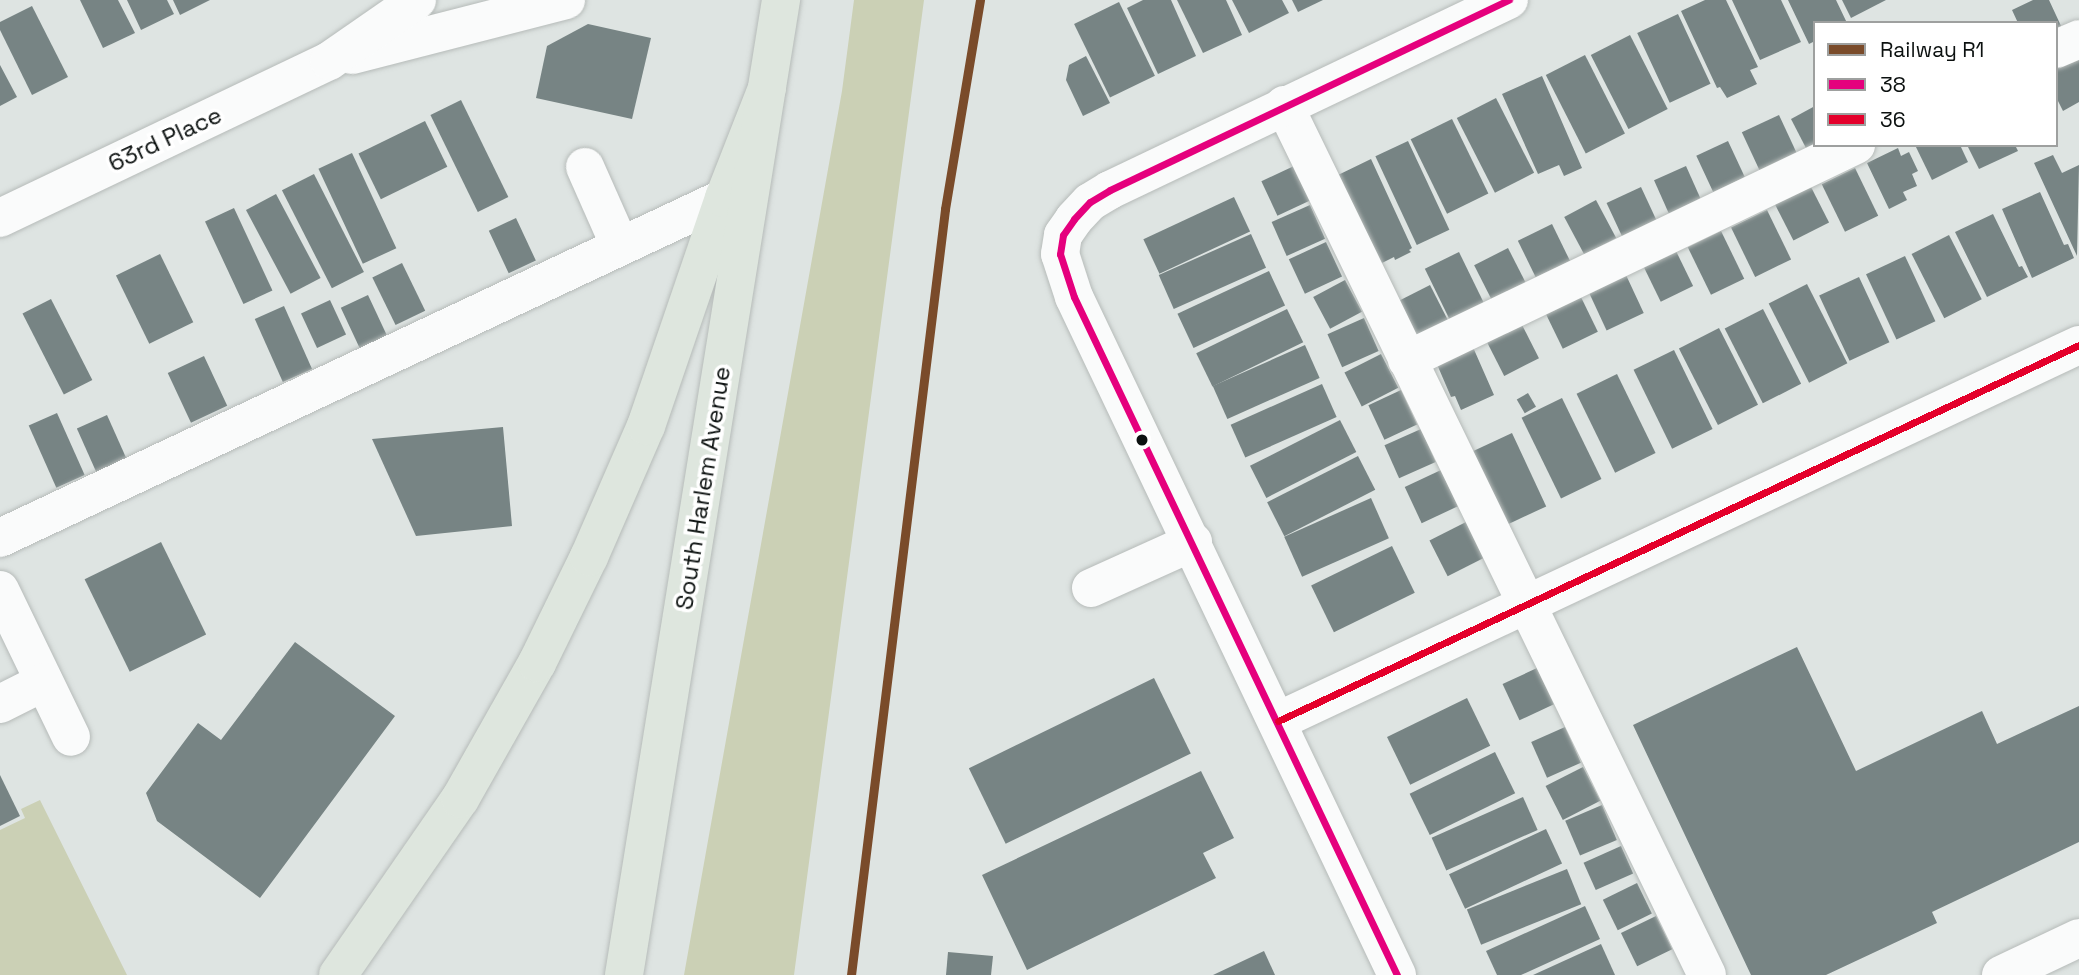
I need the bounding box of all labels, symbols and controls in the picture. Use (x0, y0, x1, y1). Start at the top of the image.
legend (1813, 21, 2058, 147)
text: Railway R1 (1880, 36, 1984, 63)
text: 38 (1880, 71, 1906, 98)
street label: 63rd Place (104, 100, 226, 178)
text: 36 (1880, 106, 1906, 133)
street label: South Harlem Avenue (670, 364, 736, 612)
unlabelled marker (1135, 433, 1149, 447)

